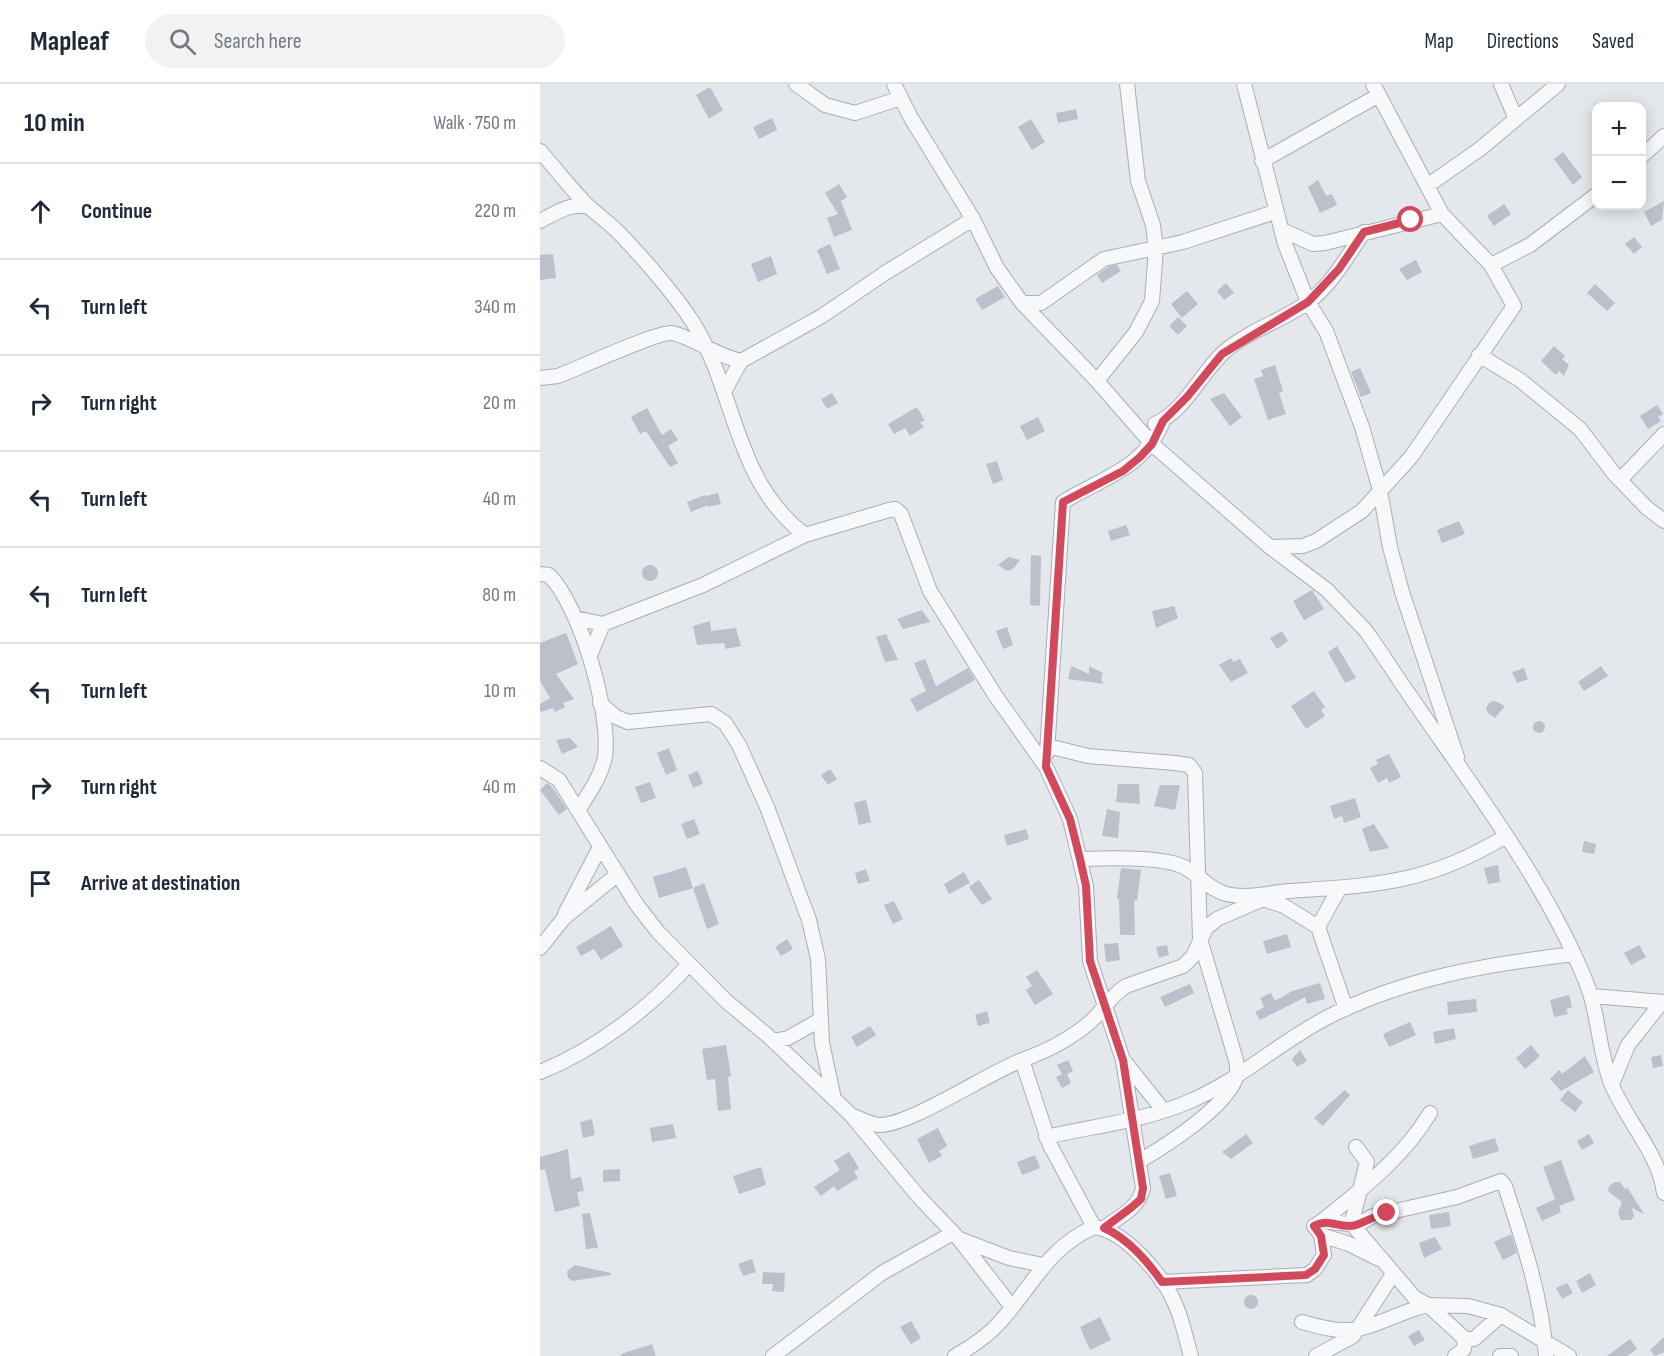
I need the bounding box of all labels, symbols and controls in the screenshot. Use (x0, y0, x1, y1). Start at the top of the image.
search box (145, 14, 565, 68)
text: Mapleaf (30, 25, 109, 58)
icon: search (166, 25, 199, 58)
text: Search here (214, 28, 302, 55)
text: Map (1424, 29, 1454, 54)
text: Directions (1487, 29, 1559, 54)
text: Saved (1592, 29, 1634, 54)
map controls (1592, 102, 1646, 210)
button: + (1592, 102, 1646, 156)
text: 10 min (24, 108, 85, 139)
text: Walk · 750 m (433, 111, 516, 135)
button: − (1592, 156, 1646, 210)
icon: ahead (24, 195, 57, 228)
text: Continue (81, 198, 152, 225)
text: 220 m (475, 199, 516, 223)
route start (1397, 206, 1423, 232)
icon: left (24, 291, 57, 324)
text: Turn left (81, 294, 147, 321)
text: 340 m (474, 295, 516, 319)
icon: right (24, 387, 57, 420)
text: Turn right (81, 390, 157, 417)
text: 20 m (483, 391, 516, 415)
icon: left (24, 483, 57, 516)
text: Turn left (81, 486, 147, 513)
text: 40 m (483, 487, 516, 511)
icon: left (24, 579, 57, 612)
text: Turn left (81, 582, 147, 609)
text: 80 m (482, 583, 516, 607)
icon: left (24, 675, 57, 708)
text: Turn left (81, 678, 147, 705)
text: 10 m (484, 679, 516, 703)
icon: right (24, 771, 57, 804)
text: Turn right (81, 774, 157, 801)
text: 40 m (483, 775, 516, 799)
icon: arrive (24, 867, 57, 900)
text: Arrive at destination (81, 870, 240, 897)
route end (1373, 1199, 1399, 1225)

